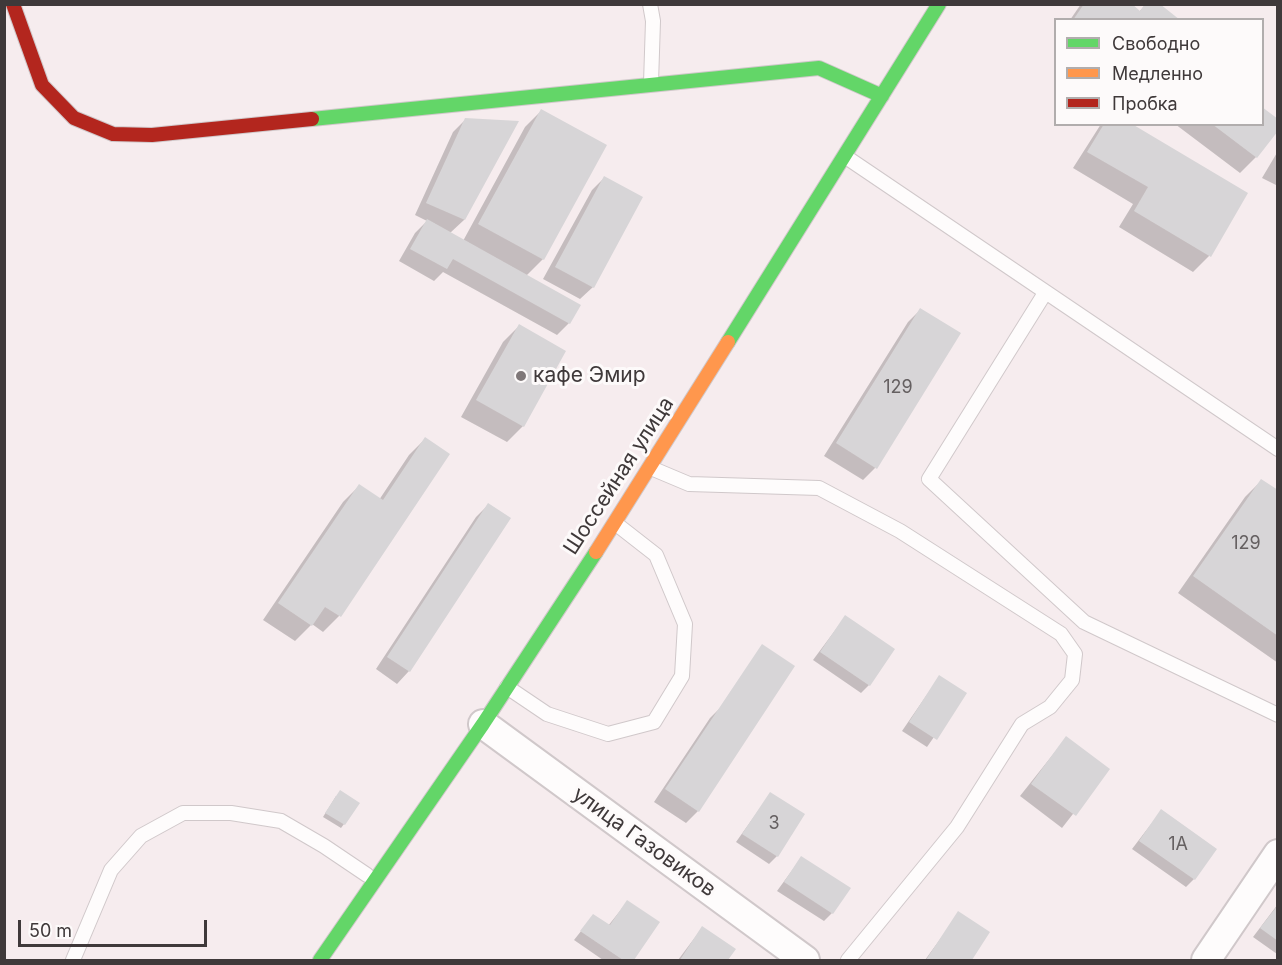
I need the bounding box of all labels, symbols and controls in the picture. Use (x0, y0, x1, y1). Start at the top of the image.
legend (1054, 18, 1264, 126)
text: Свободно (1112, 33, 1200, 54)
text: Медленно (1112, 63, 1203, 84)
text: Пробка (1112, 93, 1178, 114)
place label: кафе Эмир (533, 363, 646, 389)
marker: кафе Эмир (514, 369, 528, 383)
house number: 129 (883, 377, 913, 399)
street label: Шоссейная улица (559, 392, 679, 560)
house number: 129 (1231, 533, 1261, 555)
street label: улица Газовиков (568, 782, 720, 902)
house number: 3 (768, 813, 780, 835)
house number: 1А (1168, 834, 1188, 856)
scale bar (21, 908, 210, 946)
text: 50 m (29, 920, 72, 941)

